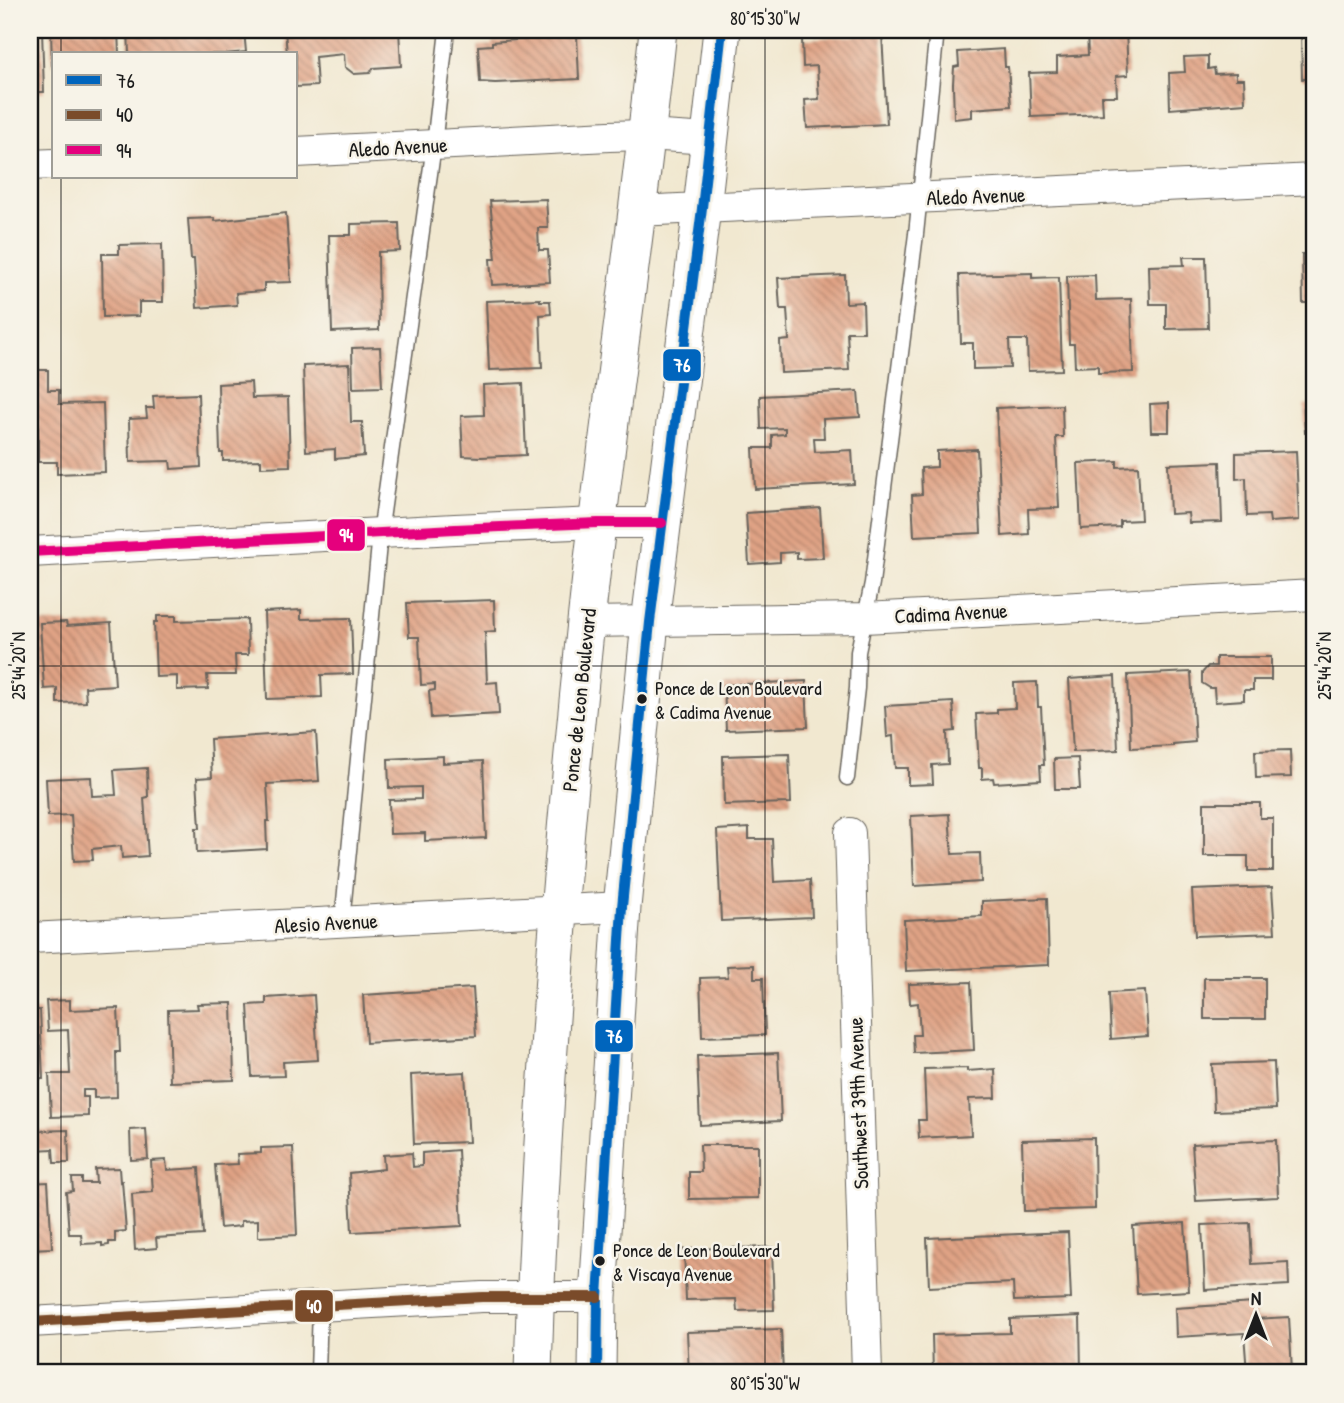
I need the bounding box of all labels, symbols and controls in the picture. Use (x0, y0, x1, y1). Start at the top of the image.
text: 80°15'30"W (730, 6, 800, 31)
legend (52, 52, 298, 178)
text: 76 (116, 66, 135, 95)
text: 40 (116, 100, 133, 129)
street label: Aledo Avenue (348, 130, 448, 164)
text: 94 (116, 136, 132, 165)
street label: Aledo Avenue (926, 180, 1026, 212)
line badge: 76 (662, 348, 702, 382)
text: 76 (673, 352, 691, 378)
line badge: 94 (326, 518, 366, 552)
text: 94 (339, 522, 353, 548)
street label: Cadima Avenue (894, 596, 1008, 630)
street label: Ponce de Leon Boulevard (555, 607, 603, 793)
text: 25°44'20"N (6, 632, 31, 700)
text: 25°44'20"N (1312, 632, 1337, 700)
place label: Ponce de Leon Boulevard & Cadima Avenue (655, 675, 822, 725)
marker: Ponce de Leon Boulevard & Cadima Avenue (635, 692, 649, 706)
street label: Alesio Avenue (274, 906, 378, 940)
street label: Southwest 39th Avenue (841, 1017, 875, 1189)
line badge: 76 (594, 1019, 634, 1053)
text: 76 (605, 1023, 623, 1049)
place label: Ponce de Leon Boulevard & Viscaya Avenue (613, 1237, 780, 1287)
marker: Ponce de Leon Boulevard & Viscaya Avenue (593, 1254, 607, 1268)
north arrow (1222, 1280, 1292, 1350)
text: N (1251, 1285, 1261, 1311)
line badge: 40 (294, 1289, 334, 1323)
text: 40 (306, 1293, 322, 1319)
text: 80°15'30"W (730, 1371, 800, 1396)

